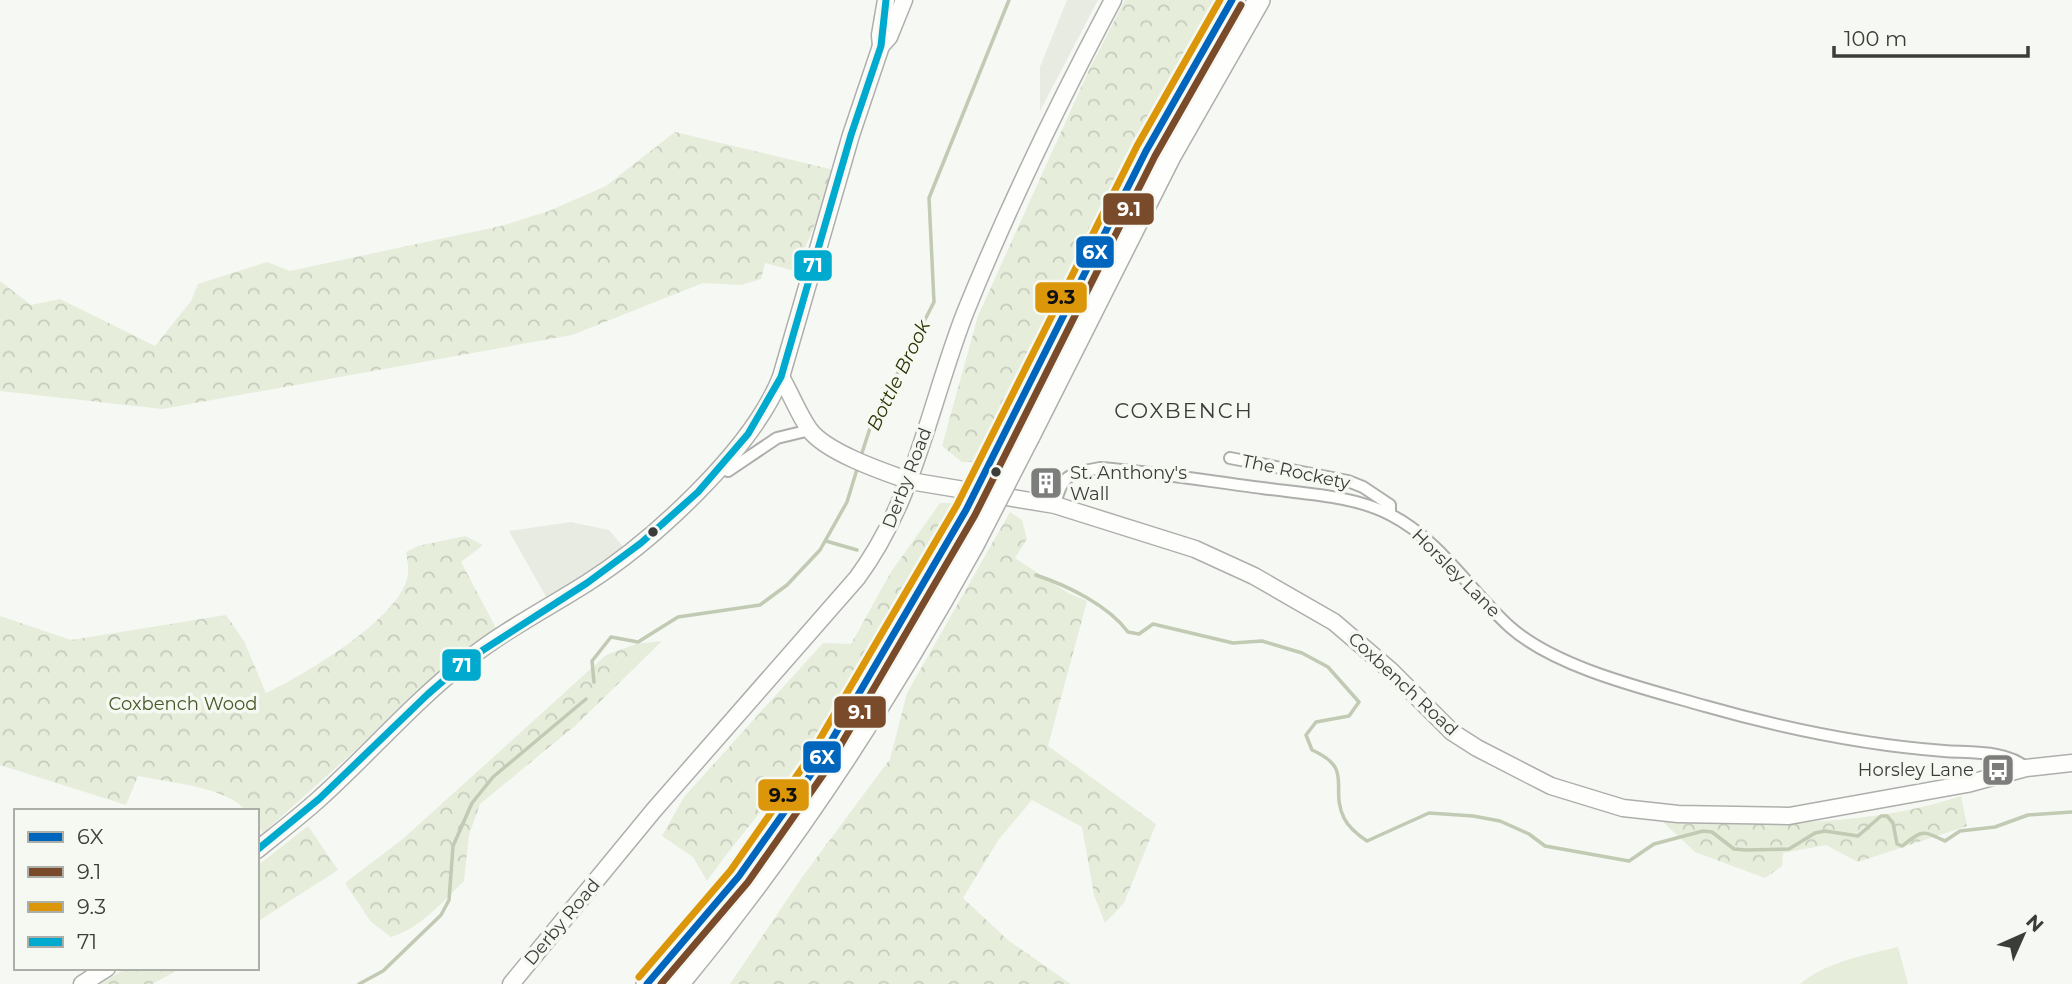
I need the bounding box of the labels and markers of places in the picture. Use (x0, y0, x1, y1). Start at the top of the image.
place label: St. Anthony's Wall (1070, 462, 1187, 505)
building icon: St. Anthony's Wall (1027, 464, 1065, 502)
unlabelled marker (989, 465, 1003, 479)
unlabelled marker (646, 525, 660, 539)
bus stop icon: Horsley Lane (1979, 751, 2017, 789)
place label: Horsley Lane (1858, 759, 1974, 781)

